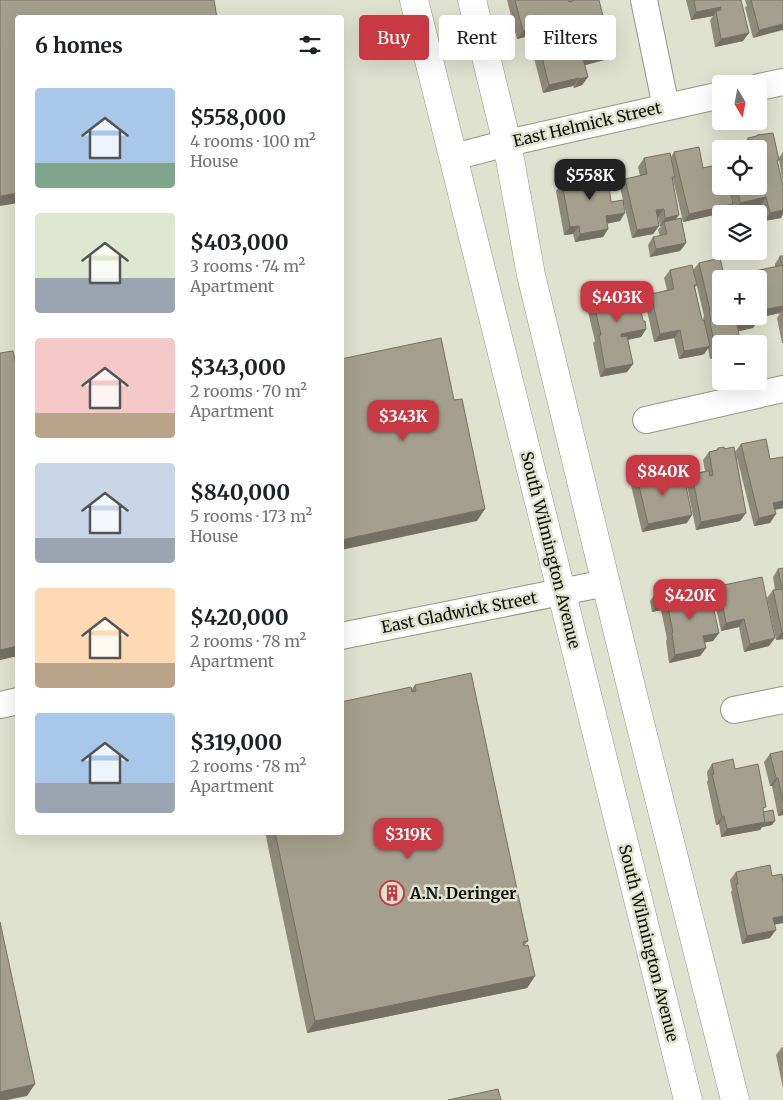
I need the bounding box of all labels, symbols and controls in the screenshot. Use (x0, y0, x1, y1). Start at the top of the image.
chip: Buy (359, 15, 429, 60)
chip: Rent (439, 15, 515, 60)
chip: Filters (525, 15, 616, 60)
icon: filters (296, 31, 324, 59)
text: 6 homes (35, 32, 123, 59)
north arrow (712, 75, 768, 130)
map controls (712, 75, 767, 390)
street label: East Helmick Street (511, 97, 664, 151)
text: $558,000 (190, 104, 286, 131)
icon: home (75, 108, 135, 168)
text: 4 rooms · 100 m² (190, 131, 316, 151)
button: locate (712, 140, 767, 195)
text: House (190, 151, 238, 171)
pin: $558K (555, 158, 625, 201)
text: $558K (565, 165, 615, 185)
button: layers (712, 205, 767, 260)
text: $403,000 (190, 229, 289, 256)
icon: home (75, 233, 135, 293)
text: 3 rooms · 74 m² (190, 256, 305, 276)
button: + (712, 270, 767, 325)
text: Apartment (190, 276, 274, 296)
pin: $403K (582, 280, 652, 323)
text: $403K (591, 287, 643, 307)
button: − (712, 335, 767, 390)
text: $343,000 (190, 354, 286, 381)
icon: home (75, 358, 135, 418)
text: 2 rooms · 70 m² (190, 381, 307, 401)
pin: $343K (368, 400, 438, 442)
text: Apartment (190, 401, 274, 421)
text: $343K (379, 406, 427, 426)
street label: South Wilmington Avenue (517, 449, 585, 651)
pin: $840K (628, 454, 698, 497)
text: $840K (637, 461, 689, 481)
text: $840,000 (190, 479, 290, 506)
icon: home (75, 483, 135, 543)
text: 5 rooms · 173 m² (190, 506, 312, 526)
text: House (190, 526, 238, 546)
pin: $420K (655, 578, 725, 621)
text: $420K (664, 585, 716, 605)
street label: East Gladwick Street (379, 587, 539, 637)
text: $420,000 (190, 604, 289, 631)
icon: home (75, 608, 135, 668)
text: 2 rooms · 78 m² (190, 631, 306, 651)
text: Apartment (190, 651, 274, 671)
text: $319,000 (190, 729, 282, 756)
icon: home (75, 733, 135, 793)
text: 2 rooms · 78 m² (190, 756, 306, 776)
text: Apartment (190, 776, 274, 796)
pin: $319K (373, 818, 443, 860)
text: $319K (385, 824, 431, 844)
street label: South Wilmington Avenue (615, 842, 683, 1044)
building icon: A.N. Deringer (379, 880, 405, 906)
place label: A.N. Deringer (409, 883, 517, 903)

